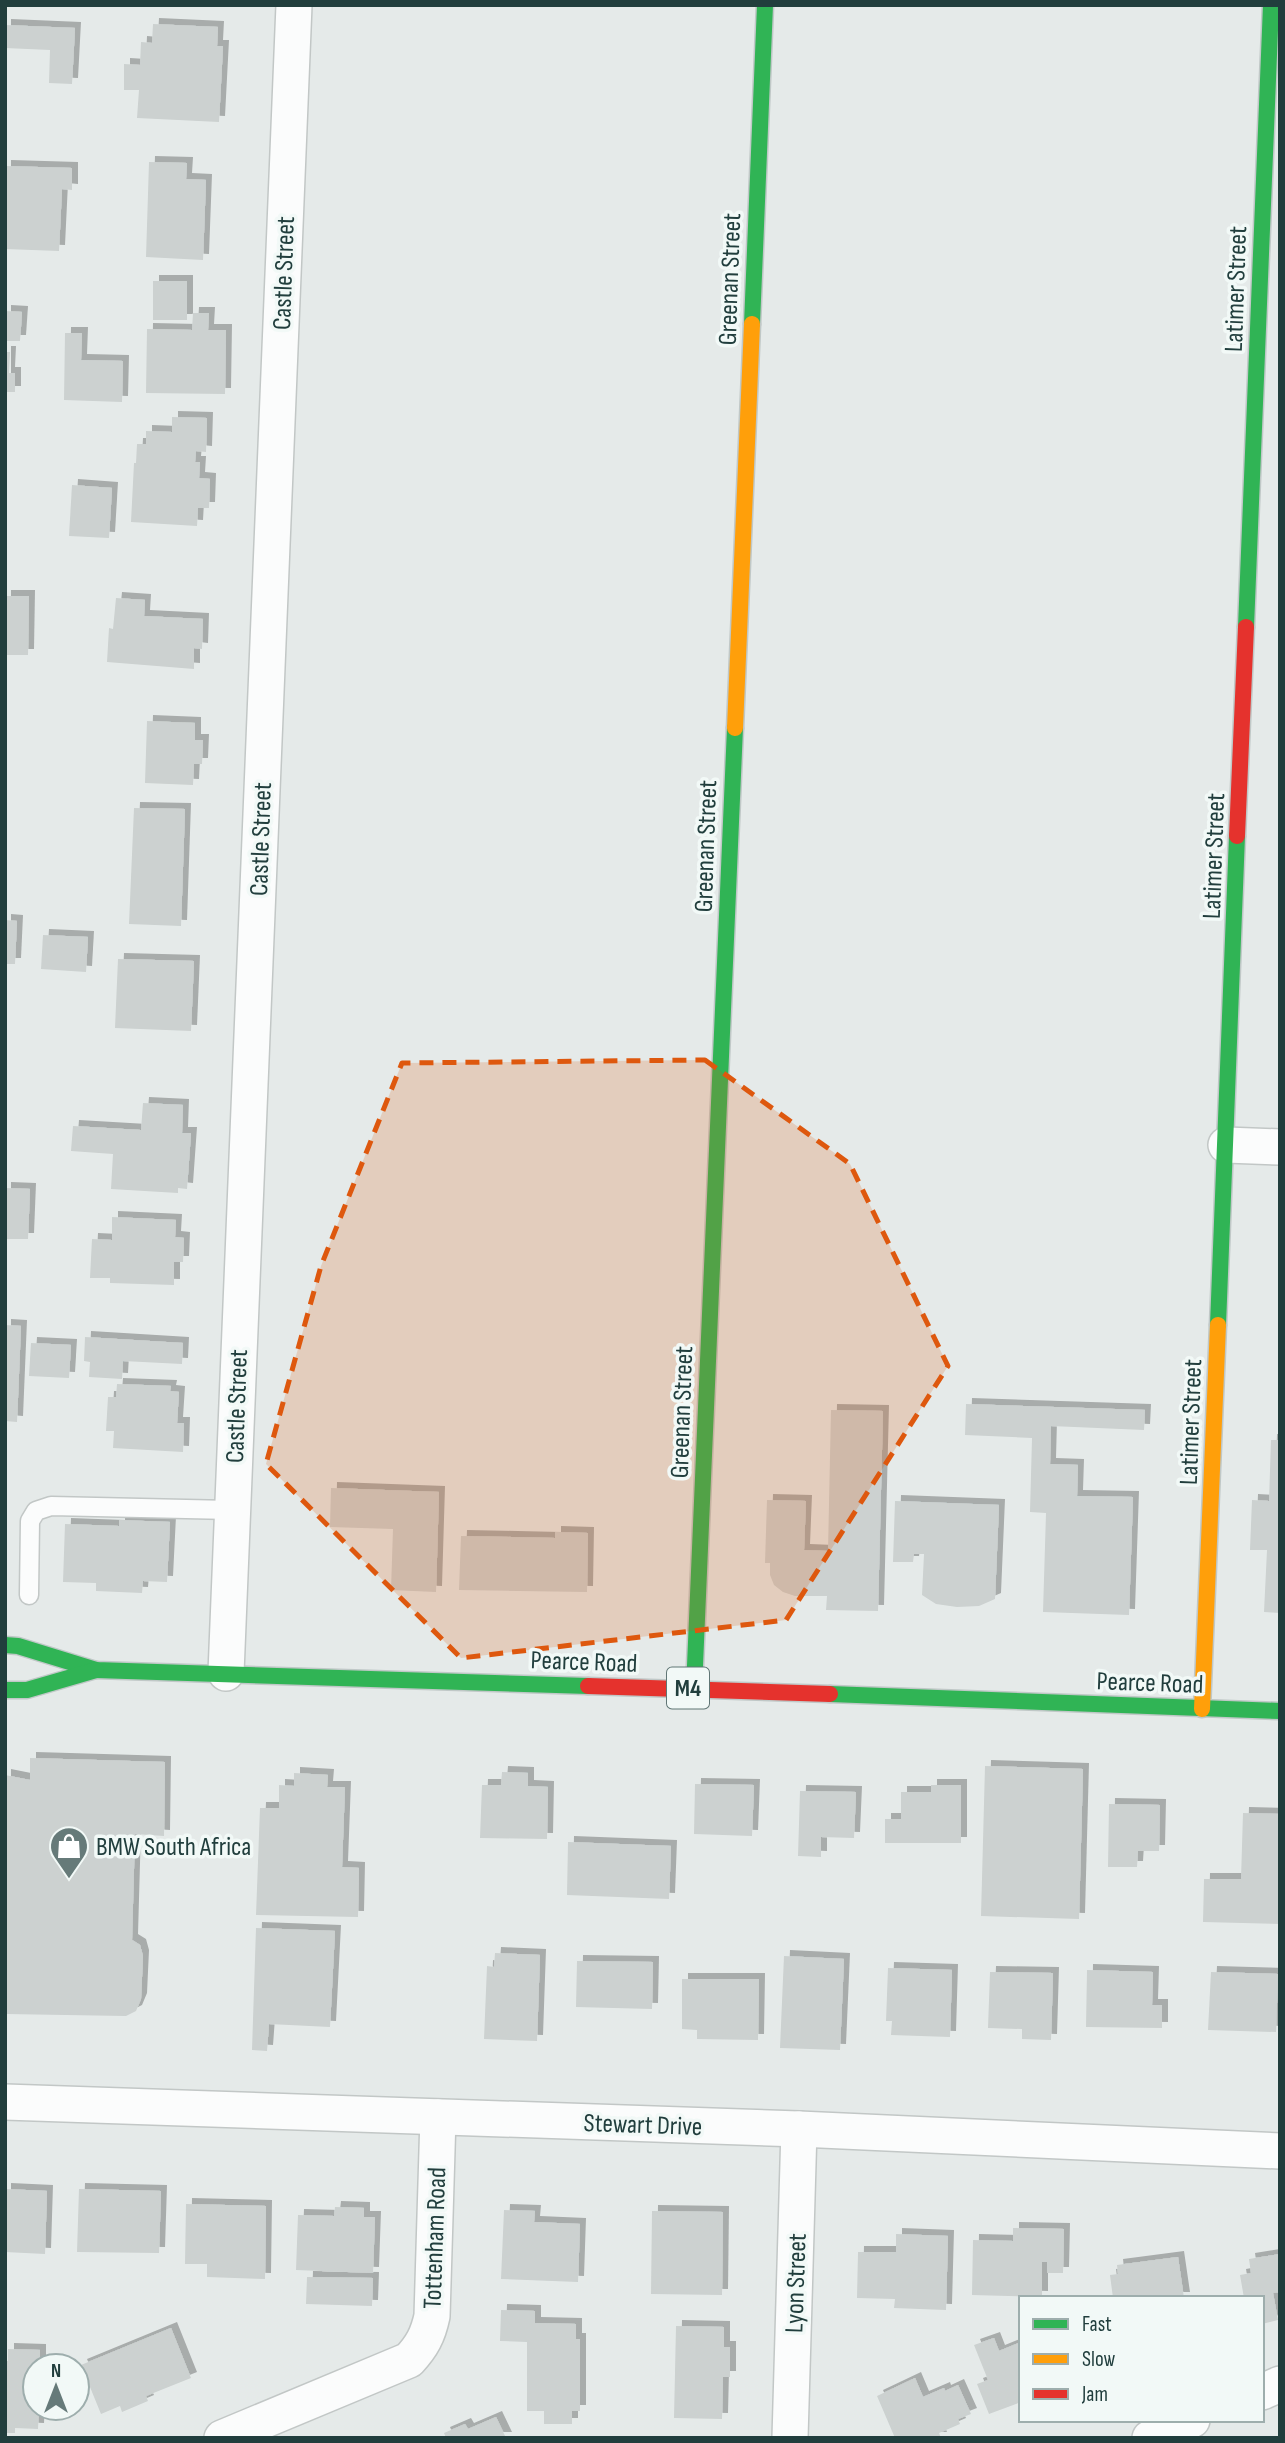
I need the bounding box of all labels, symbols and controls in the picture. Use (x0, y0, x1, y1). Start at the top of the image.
street label: Greenan Street (713, 212, 748, 346)
street label: Castle Street (267, 216, 302, 330)
street label: Latimer Street (1219, 225, 1254, 353)
street label: Greenan Street (689, 779, 724, 913)
street label: Castle Street (244, 782, 279, 896)
street label: Latimer Street (1197, 792, 1232, 920)
street label: Greenan Street (665, 1345, 700, 1479)
street label: Castle Street (220, 1349, 255, 1463)
street label: Latimer Street (1174, 1358, 1209, 1486)
street label: Pearce Road (530, 1645, 638, 1680)
street label: Pearce Road (1096, 1666, 1204, 1701)
road number: M4 (667, 1668, 709, 1708)
shop icon: BMW South Africa (48, 1825, 90, 1880)
place label: BMW South Africa (96, 1832, 251, 1863)
street label: Stewart Drive (583, 2108, 703, 2143)
street label: Tottenham Road (418, 2166, 453, 2310)
street label: Lyon Street (779, 2233, 814, 2333)
legend (1019, 2296, 1264, 2422)
text: Fast (1082, 2312, 1112, 2337)
text: Slow (1082, 2347, 1116, 2372)
north arrow (21, 2352, 91, 2422)
text: N (51, 2360, 61, 2383)
text: Jam (1081, 2382, 1108, 2407)

